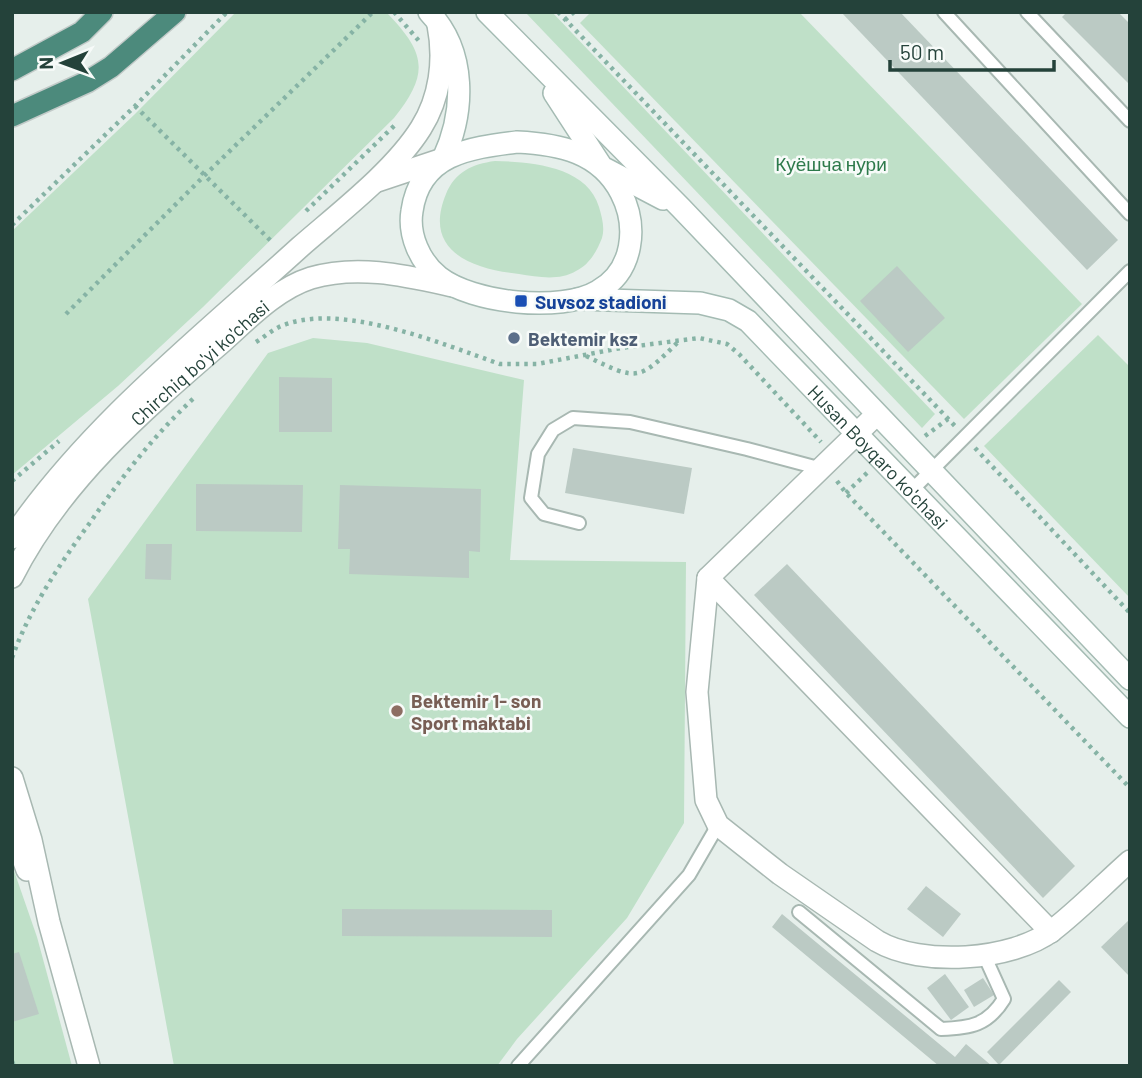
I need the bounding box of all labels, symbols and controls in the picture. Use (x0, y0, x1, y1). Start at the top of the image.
north arrow (28, 28, 98, 98)
scale bar (890, 28, 1054, 72)
text: 50 m (900, 39, 944, 64)
text: N (34, 57, 57, 70)
park label: Куёшча нури (775, 152, 887, 175)
place label: Suvsoz stadioni (535, 290, 667, 313)
marker: Suvsoz stadioni (513, 293, 529, 309)
street label: Chirchiq bo'yi ko'chasi (125, 294, 273, 430)
place label: Bektemir ksz (528, 327, 638, 350)
marker: Bektemir ksz (506, 330, 522, 346)
street label: Husan Boyqaro ko'chasi (804, 379, 953, 533)
place label: Bektemir 1- son Sport maktabi (411, 689, 541, 734)
marker: Bektemir 1- son Sport maktabi (389, 703, 405, 719)

